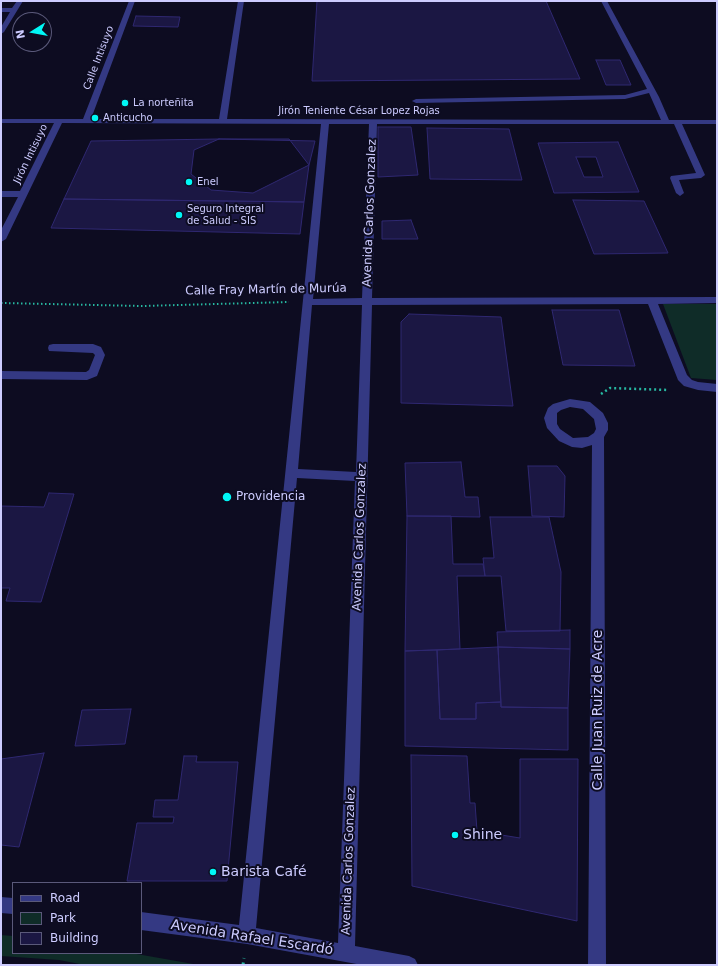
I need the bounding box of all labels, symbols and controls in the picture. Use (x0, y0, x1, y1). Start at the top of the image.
north arrow (12, 12, 52, 52)
street label: Calle Intisuyo (81, 24, 117, 92)
text: N (13, 28, 28, 40)
place label: La norteñita (133, 97, 194, 109)
marker: La norteñita (120, 98, 130, 108)
street label: Jirón Teniente César Lopez Rojas (278, 105, 440, 117)
place label: Anticucho (103, 112, 153, 124)
marker: Anticucho (90, 113, 100, 123)
street label: Jirón Intisuyo (11, 122, 51, 186)
street label: Avenida Carlos Gonzalez (360, 139, 380, 287)
place label: Enel (197, 176, 219, 188)
marker: Enel (184, 177, 194, 187)
place label: Seguro Integral de Salud - SIS (187, 203, 264, 226)
marker: Seguro Integral de Salud - SIS (174, 210, 184, 220)
street label: Calle Fray Martín de Murúa (185, 281, 347, 299)
street label: Avenida Carlos Gonzalez (350, 463, 370, 611)
place label: Providencia (236, 490, 305, 504)
marker: Providencia (221, 491, 233, 503)
street label: Calle Juan Ruiz de Acre (590, 630, 606, 790)
street label: Avenida Carlos Gonzalez (339, 787, 359, 935)
place label: Shine (463, 827, 502, 843)
marker: Shine (450, 830, 460, 840)
place label: Barista Café (221, 864, 307, 880)
marker: Barista Café (208, 867, 218, 877)
legend (12, 882, 142, 954)
text: Road (50, 891, 80, 905)
text: Park (50, 911, 76, 925)
street label: Avenida Rafael Escardó (170, 917, 334, 959)
text: Building (50, 931, 99, 945)

